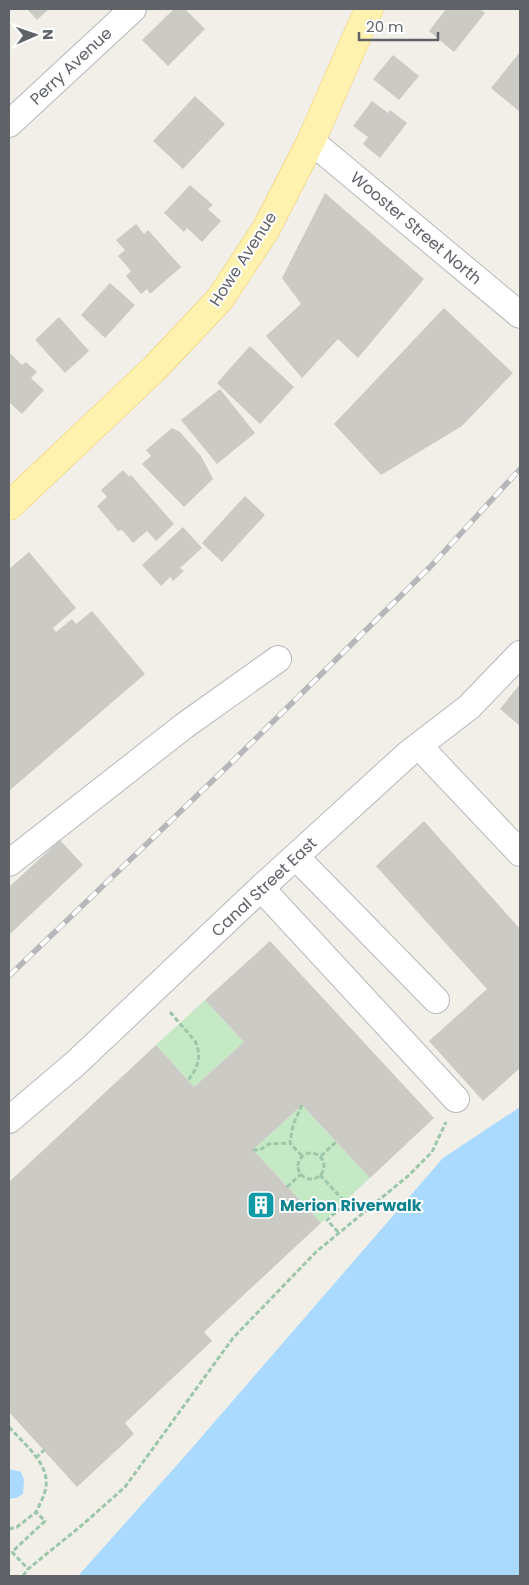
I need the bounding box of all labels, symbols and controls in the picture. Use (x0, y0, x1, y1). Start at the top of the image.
north arrow (10, 10, 60, 60)
scale bar (359, 10, 438, 42)
text: 20 m (366, 16, 404, 37)
street label: Perry Avenue (25, 22, 117, 110)
text: N (38, 29, 58, 40)
street label: Wooster Street North (345, 166, 487, 290)
street label: Howe Avenue (204, 207, 282, 311)
street label: Canal Street East (206, 832, 322, 942)
building icon: Merion Riverwalk (246, 1190, 276, 1220)
place label: Merion Riverwalk (280, 1194, 422, 1217)

